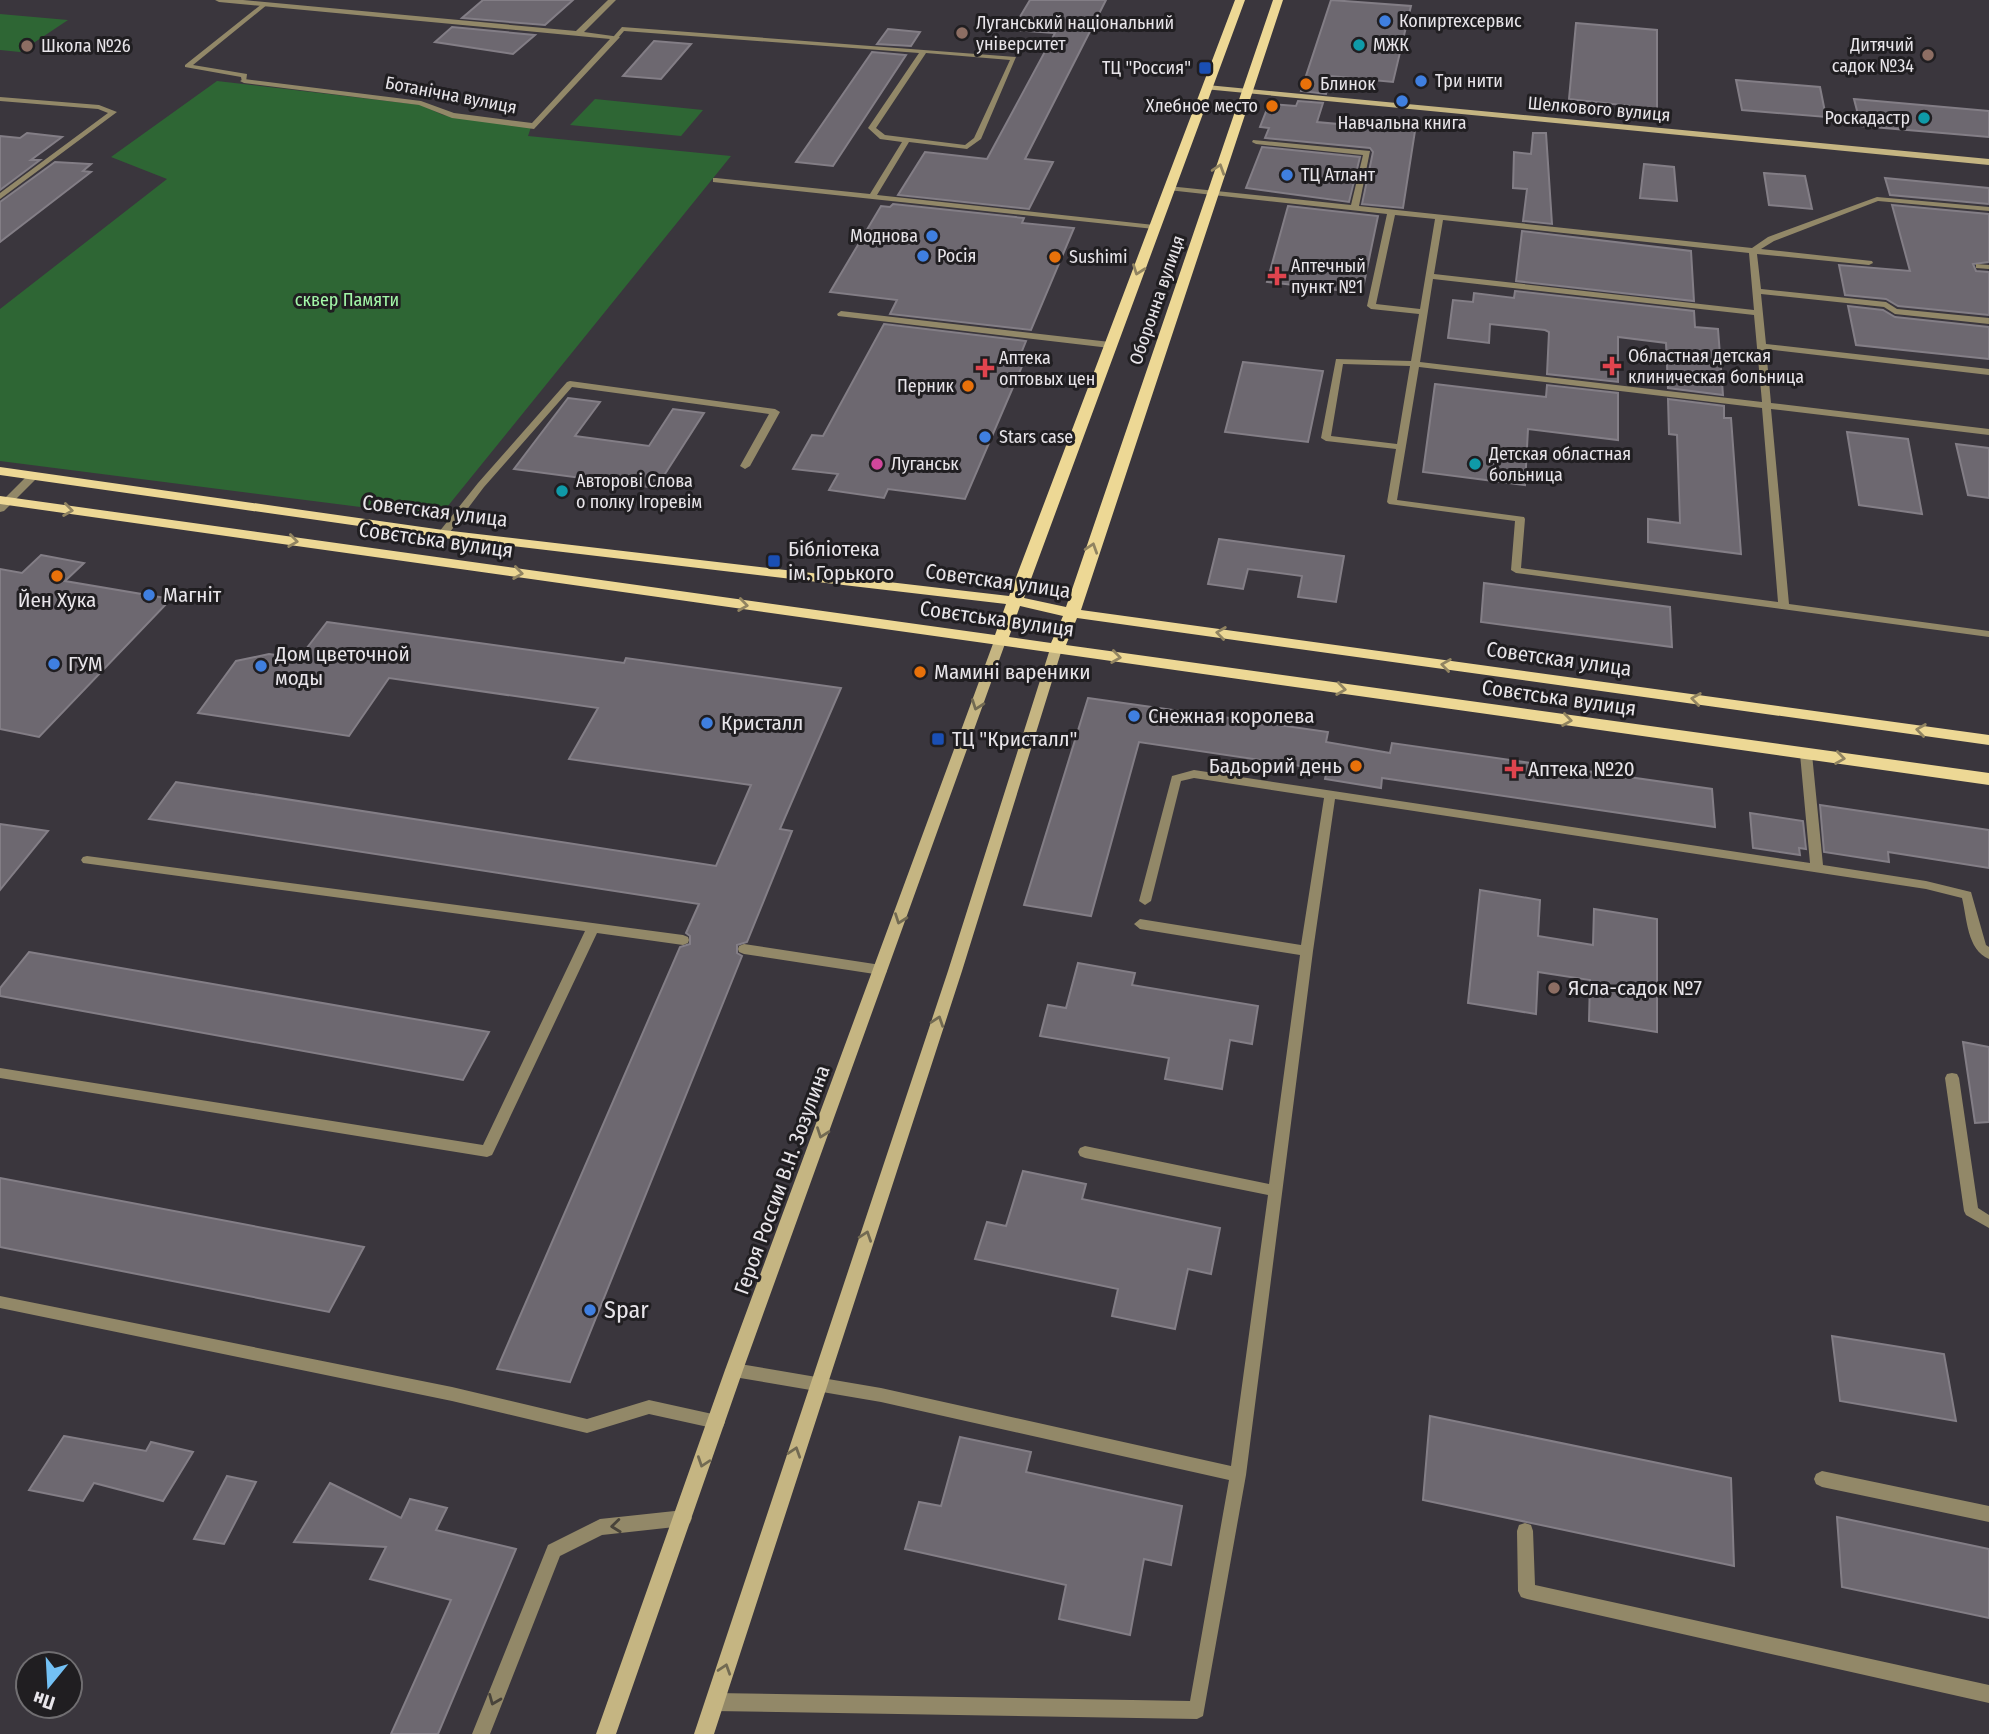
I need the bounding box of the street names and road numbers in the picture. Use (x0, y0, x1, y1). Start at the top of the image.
street label: Ботанічна вулиця (383, 71, 519, 119)
street label: Шелкового вулиця (1527, 92, 1671, 126)
street label: Оборонна вулиця (1125, 232, 1189, 368)
street label: Советская улица (361, 489, 509, 533)
street label: Совєтська вулиця (357, 516, 515, 564)
street label: Советская улица (924, 558, 1072, 604)
street label: Совєтська вулиця (918, 595, 1076, 643)
street label: Советская улица (1485, 636, 1633, 682)
street label: Совєтська вулиця (1480, 674, 1638, 722)
street label: Героя России В.Н. Зозулина (728, 1062, 836, 1298)

